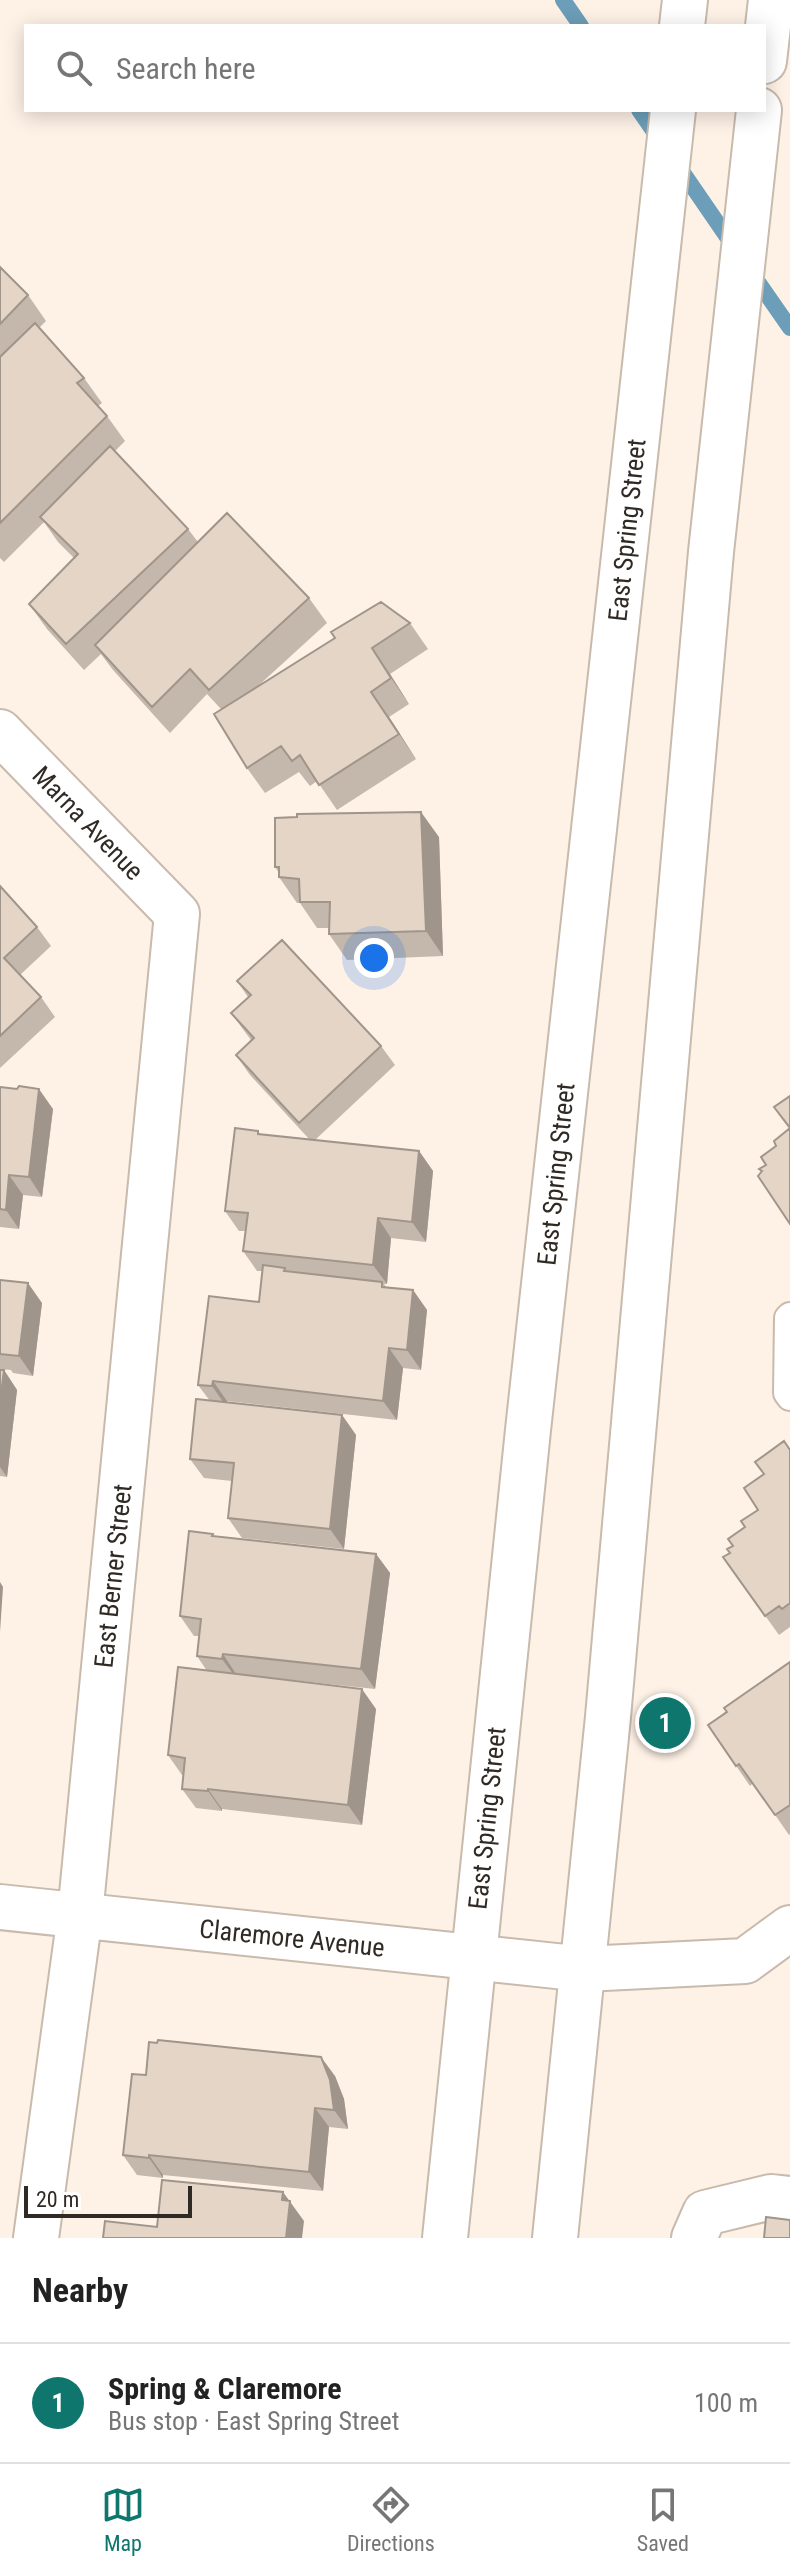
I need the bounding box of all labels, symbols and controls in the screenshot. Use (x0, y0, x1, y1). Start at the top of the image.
search box (24, 24, 766, 112)
icon: search (52, 46, 96, 90)
text: Search here (116, 51, 256, 86)
street label: East Spring Street (602, 437, 652, 623)
street label: Marna Avenue (27, 760, 149, 886)
your location (354, 938, 394, 978)
street label: East Spring Street (531, 1081, 581, 1267)
street label: East Berner Street (88, 1483, 138, 1669)
pin: 1 (639, 1693, 691, 1753)
street label: East Spring Street (462, 1725, 512, 1911)
street label: Claremore Avenue (198, 1913, 386, 1963)
scale bar (24, 2182, 192, 2218)
text: 20 m (36, 2187, 79, 2212)
text: Nearby (32, 2270, 128, 2310)
text: Spring & Claremore (108, 2371, 342, 2406)
text: 1 (51, 2388, 65, 2418)
text: 100 m (694, 2388, 758, 2418)
text: Bus stop · East Spring Street (108, 2406, 399, 2436)
tab: Map (101, 2483, 145, 2556)
tab: Directions (347, 2483, 435, 2556)
tab: Saved (637, 2483, 689, 2556)

